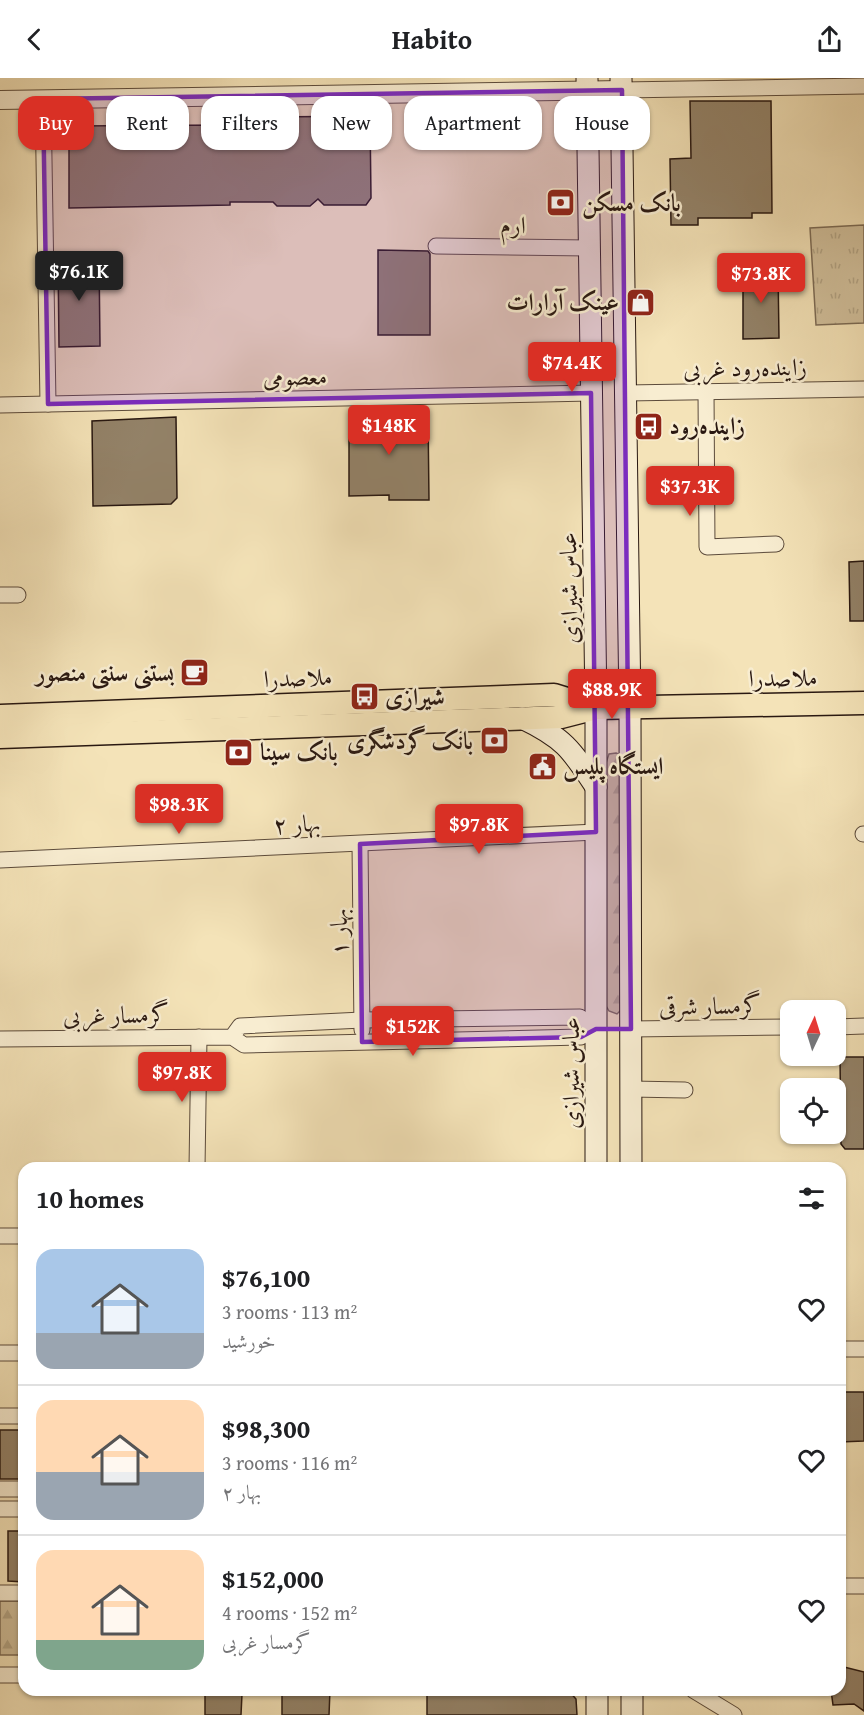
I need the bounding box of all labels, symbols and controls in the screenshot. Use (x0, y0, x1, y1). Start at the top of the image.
text: Habito (392, 19, 472, 59)
icon: back (18, 23, 51, 56)
icon: share (813, 23, 846, 56)
chip: Buy (18, 96, 94, 150)
chip: Rent (106, 96, 189, 150)
chip: Filters (201, 96, 299, 150)
chip: New (311, 96, 392, 150)
chip: Apartment (404, 96, 542, 150)
chip: House (554, 96, 650, 150)
place label: بانک مسکن (582, 185, 681, 220)
bank icon: بانک مسکن (545, 187, 577, 219)
street label: ارم (500, 207, 526, 246)
pin: $76.1K (30, 251, 128, 302)
pin: $73.8K (712, 253, 810, 304)
text: $76.1K (49, 256, 109, 285)
text: $73.8K (731, 258, 791, 287)
place label: عینک آرارات (506, 284, 619, 319)
shop icon: عینک آرارات (624, 286, 656, 318)
pin: $74.4K (523, 342, 621, 393)
text: $74.4K (542, 347, 602, 376)
street label: زاینده‌رود غربی (683, 349, 807, 386)
street label: معصومی (262, 358, 328, 395)
pin: $148K (347, 405, 431, 456)
place label: زاینده‌رود (669, 408, 745, 443)
text: $148K (362, 410, 416, 439)
bus stop icon: زاینده‌رود (632, 410, 664, 442)
pin: $37.3K (641, 466, 739, 517)
text: $37.3K (660, 471, 720, 500)
street label: عباس شیرازی (550, 532, 587, 644)
place label: بستنی سنتی منصور (33, 655, 175, 690)
cafe icon: بستنی سنتی منصور (179, 657, 211, 689)
street label: ملاصدرا (263, 659, 333, 696)
street label: ملاصدرا (748, 659, 818, 696)
pin: $88.9K (563, 669, 661, 720)
text: $88.9K (582, 674, 642, 703)
place label: شیرازی (385, 679, 445, 714)
bus stop icon: شیرازی (348, 681, 380, 713)
place label: بانک گردشگری (347, 723, 473, 758)
bank icon: بانک گردشگری (478, 725, 510, 757)
place label: بانک سینا (260, 734, 338, 769)
bank icon: بانک سینا (223, 736, 255, 768)
place label: ایستگاه پلیس (563, 748, 664, 784)
public building icon: ایستگاه پلیس (526, 750, 558, 782)
pin: $98.3K (130, 784, 228, 835)
text: $98.3K (149, 789, 209, 818)
pin: $97.8K (430, 804, 528, 855)
street label: بهار ۲ (273, 805, 321, 842)
text: $97.8K (449, 809, 509, 838)
street label: بهار ۱ (321, 908, 356, 956)
street label: گرمسار شرقی (659, 987, 761, 1024)
street label: گرمسار غربی (63, 996, 169, 1033)
north arrow (780, 1000, 846, 1066)
map controls (780, 1000, 846, 1144)
pin: $152K (371, 1006, 455, 1057)
text: $152K (386, 1011, 440, 1040)
street label: عباس شیرازی (553, 1017, 588, 1129)
pin: $97.8K (133, 1052, 231, 1103)
text: $97.8K (152, 1057, 212, 1086)
button: locate (780, 1078, 846, 1144)
text: 10 homes (36, 1179, 144, 1218)
icon: filters (795, 1182, 828, 1215)
text: $76,100 (222, 1258, 310, 1297)
icon: home (84, 1273, 156, 1345)
icon: heart (795, 1293, 828, 1326)
text: 3 rooms · 113 m² (222, 1297, 357, 1326)
text: خورشید (222, 1326, 276, 1355)
text: $98,300 (222, 1409, 310, 1448)
icon: home (84, 1424, 156, 1496)
icon: heart (795, 1444, 828, 1477)
text: 3 rooms · 116 m² (222, 1448, 357, 1477)
text: بهار ۲ (222, 1477, 261, 1506)
text: $152,000 (222, 1559, 324, 1598)
icon: home (84, 1574, 156, 1646)
icon: heart (795, 1594, 828, 1627)
text: 4 rooms · 152 m² (222, 1598, 357, 1627)
text: گرمسار غربی (222, 1627, 310, 1656)

